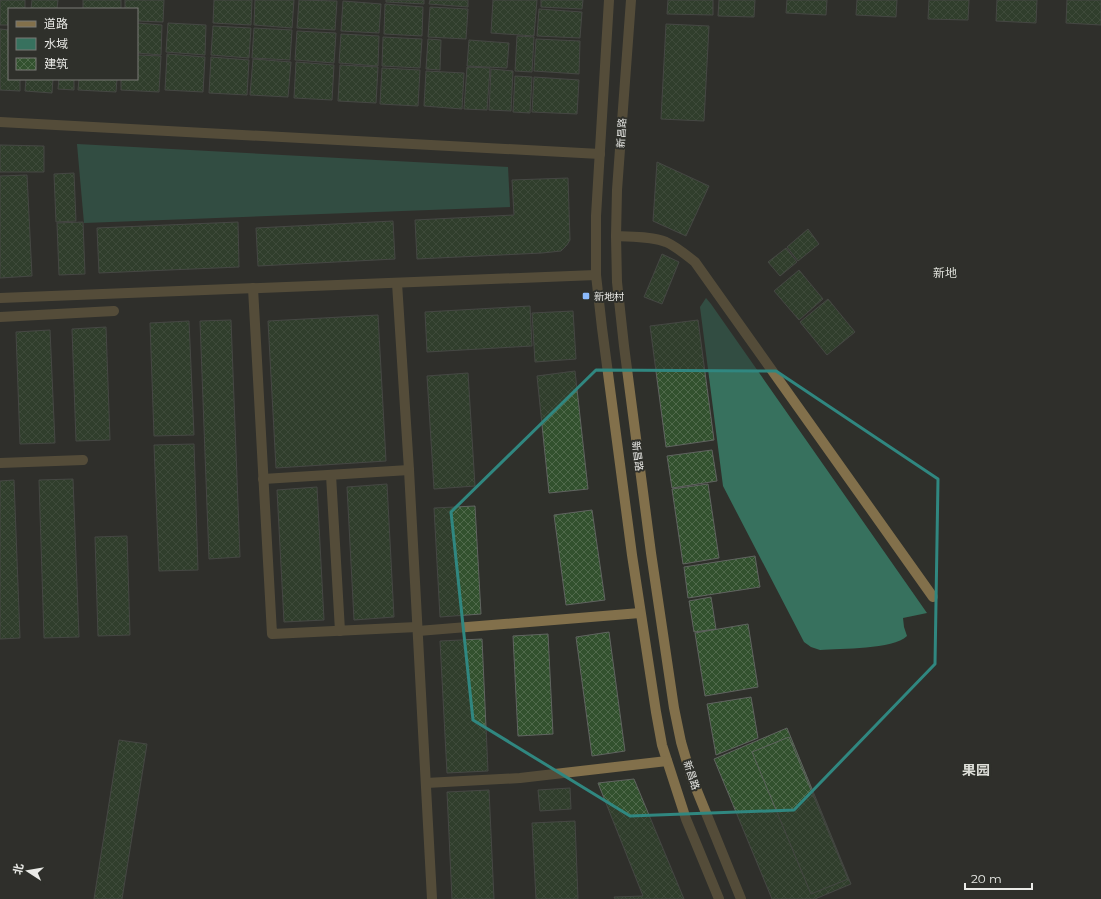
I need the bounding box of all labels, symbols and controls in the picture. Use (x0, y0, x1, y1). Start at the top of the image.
legend (8, 8, 138, 80)
text: 道路 (44, 16, 68, 31)
text: 水域 (44, 36, 68, 51)
text: 建筑 (44, 56, 68, 71)
street label: 新昌路 (614, 118, 629, 148)
district label: 新地 (933, 265, 957, 280)
place label: 新地村 (594, 290, 624, 303)
marker: 新地村 (581, 291, 591, 301)
street label: 新昌路 (629, 440, 646, 472)
street label: 新昌路 (681, 759, 702, 791)
district label: 果园 (962, 761, 990, 779)
north arrow (8, 851, 48, 891)
text: 北 (10, 862, 26, 876)
scale bar (965, 865, 1032, 891)
text: 20 m (971, 871, 1002, 886)

